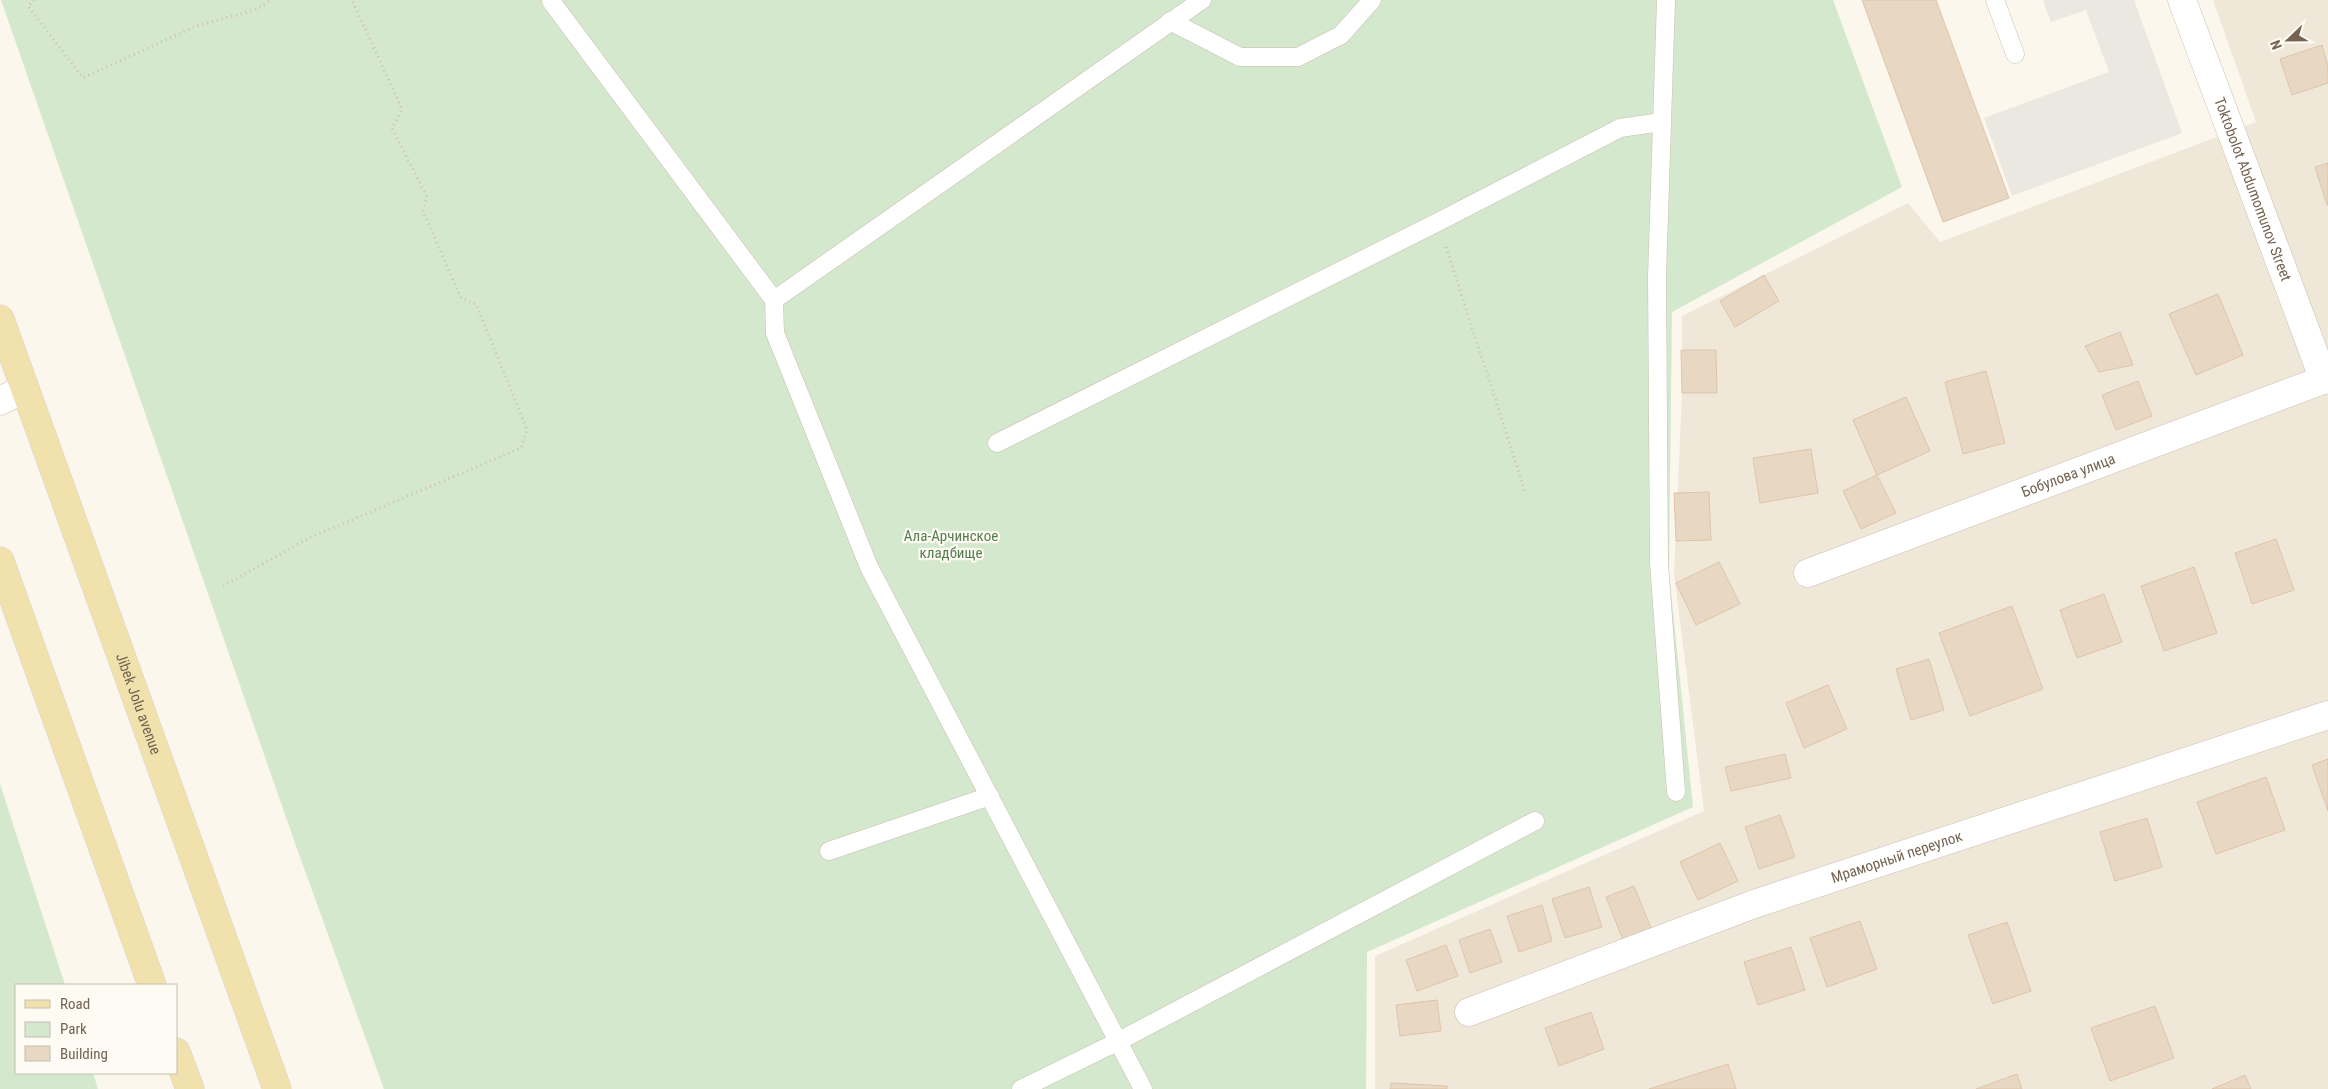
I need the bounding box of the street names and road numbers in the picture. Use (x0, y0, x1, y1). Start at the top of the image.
street label: Toktobolot Abdumomunov Street (2210, 95, 2295, 284)
street label: Бобулова улица (2019, 450, 2118, 501)
street label: Jibek Jolu avenue (112, 651, 165, 757)
street label: Мраморный переулок (1829, 827, 1965, 887)

